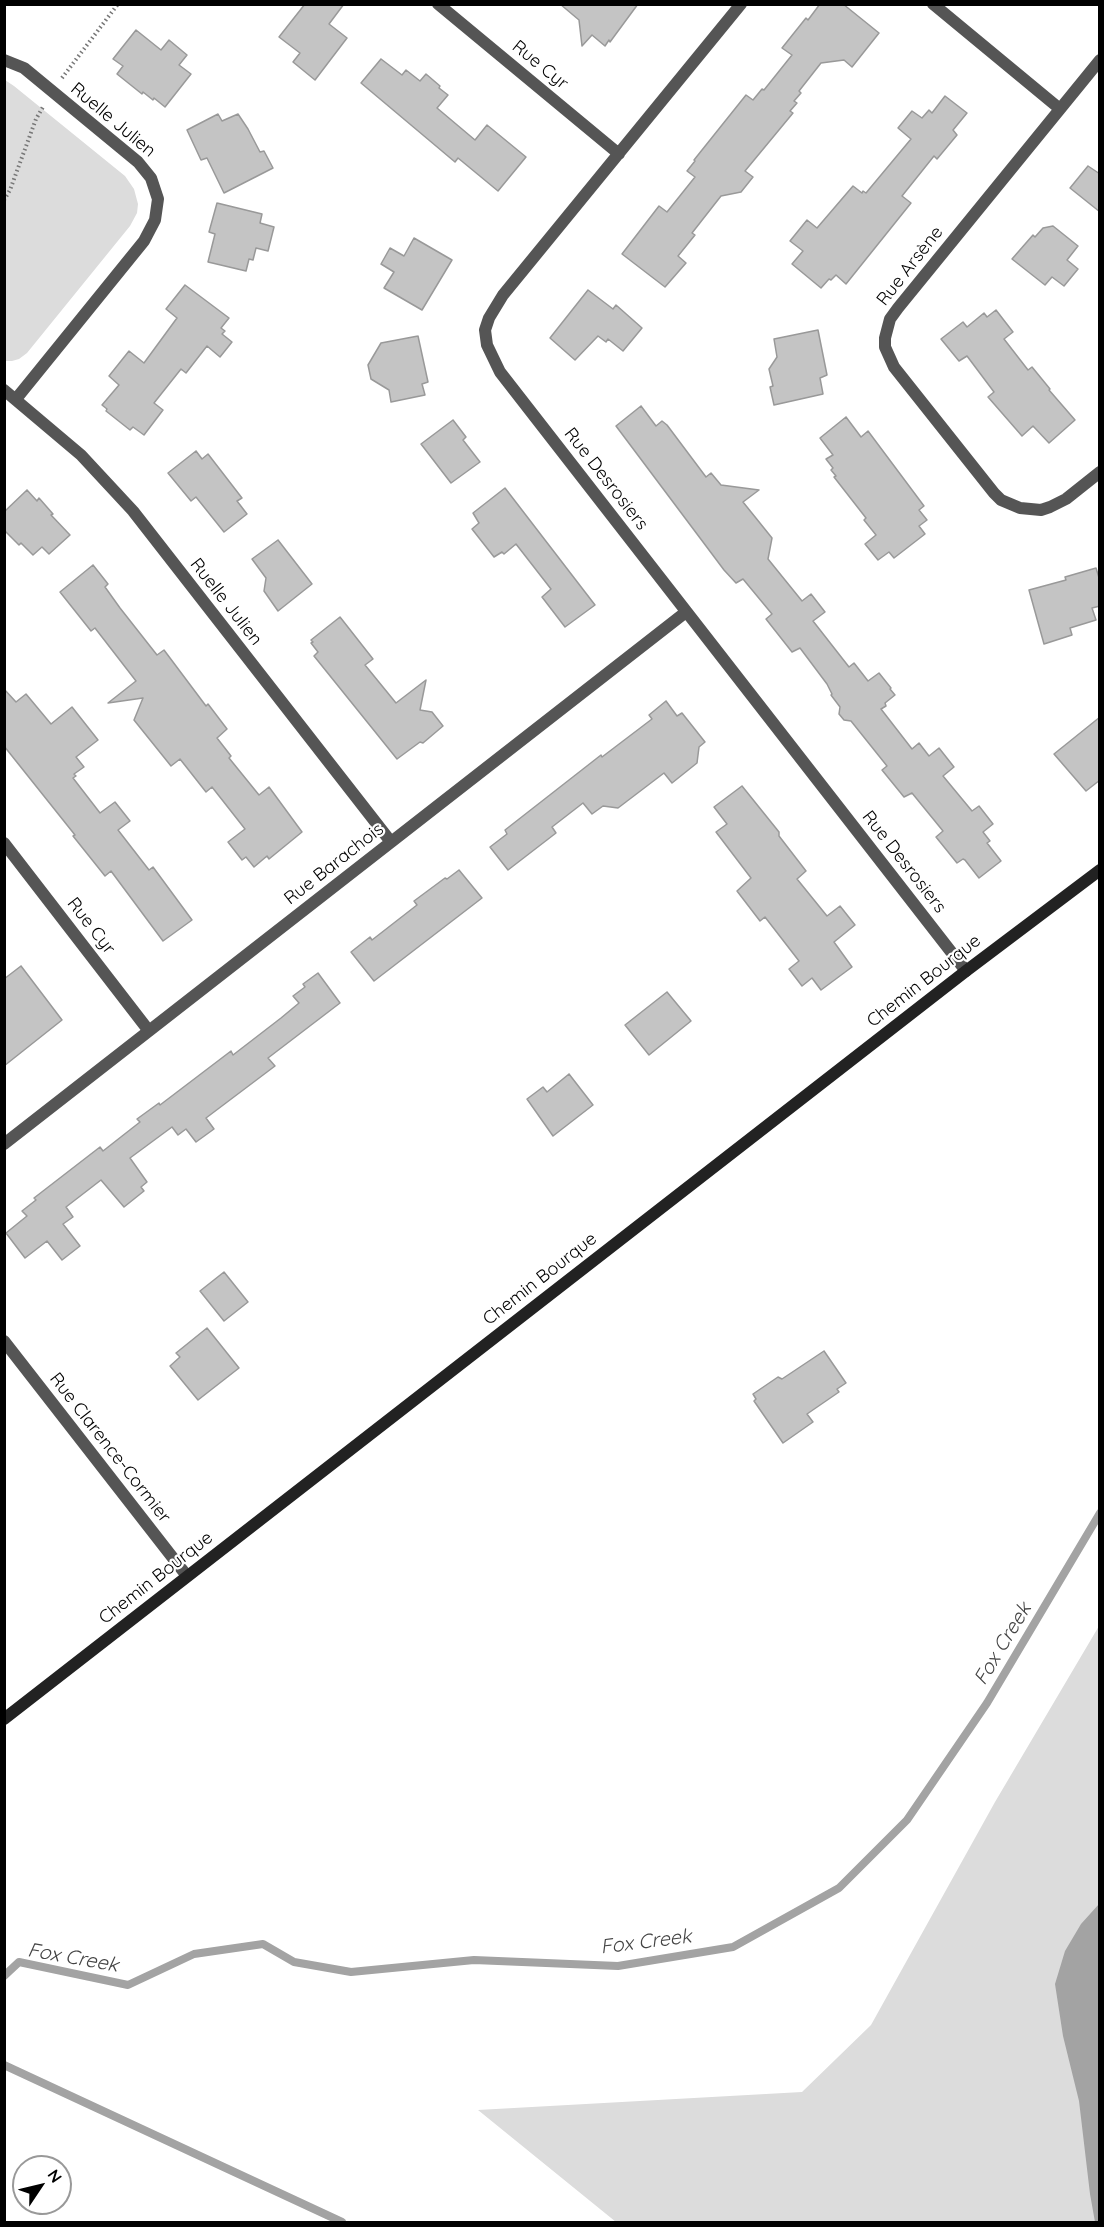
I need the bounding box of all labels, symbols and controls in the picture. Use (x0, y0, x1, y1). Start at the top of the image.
street label: Rue Cyr (508, 36, 572, 94)
street label: Ruelle Julien (66, 78, 160, 162)
street label: Rue Arsène (872, 222, 948, 310)
street label: Rue Desrosiers (559, 423, 653, 535)
street label: Ruelle Julien (185, 554, 267, 650)
street label: Rue Desrosiers (857, 806, 951, 918)
street label: Rue Barachois (280, 818, 388, 910)
street label: Rue Cyr (62, 893, 120, 959)
street label: Chemin Bourque (863, 930, 985, 1032)
street label: Chemin Bourque (479, 1228, 601, 1330)
street label: Rue Clarence-Cormier (45, 1369, 175, 1527)
street label: Chemin Bourque (95, 1527, 217, 1629)
water label: Fox Creek (969, 1599, 1037, 1689)
water label: Fox Creek (599, 1925, 693, 1959)
water label: Fox Creek (26, 1938, 120, 1978)
north arrow (12, 2155, 72, 2215)
text: N (44, 2165, 67, 2186)

